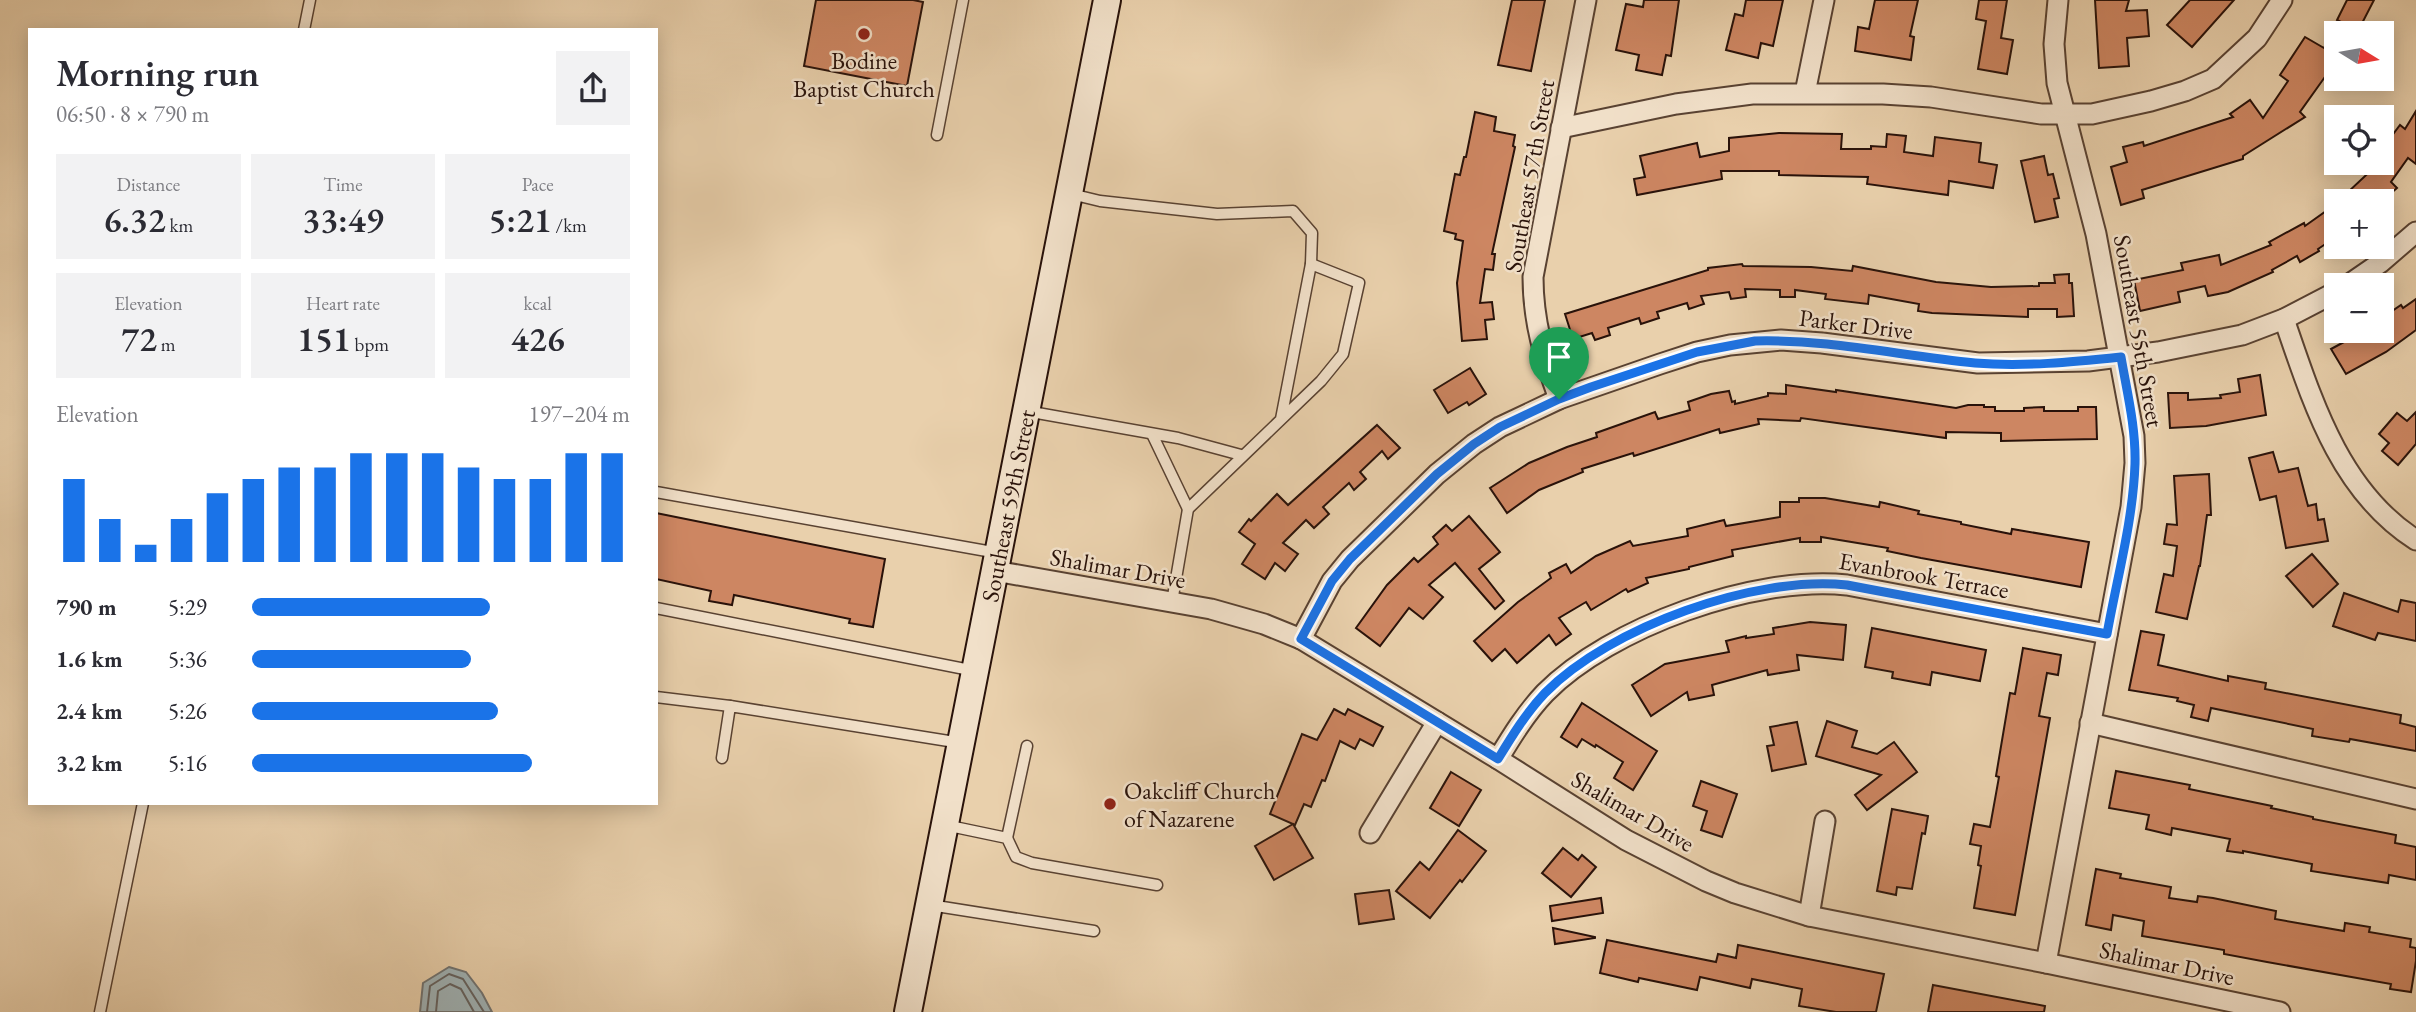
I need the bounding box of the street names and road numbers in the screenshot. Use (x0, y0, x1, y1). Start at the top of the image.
street label: Southeast 57th Street (1497, 77, 1561, 275)
street label: Southeast 55th Street (2107, 232, 2171, 430)
street label: Parker Drive (1797, 302, 1915, 346)
street label: Southeast 59th Street (974, 406, 1042, 605)
street label: Shalimar Drive (1048, 541, 1188, 595)
street label: Evanbrook Terrace (1836, 545, 2012, 605)
street label: Shalimar Drive (1566, 763, 1700, 859)
street label: Shalimar Drive (2097, 934, 2237, 992)

